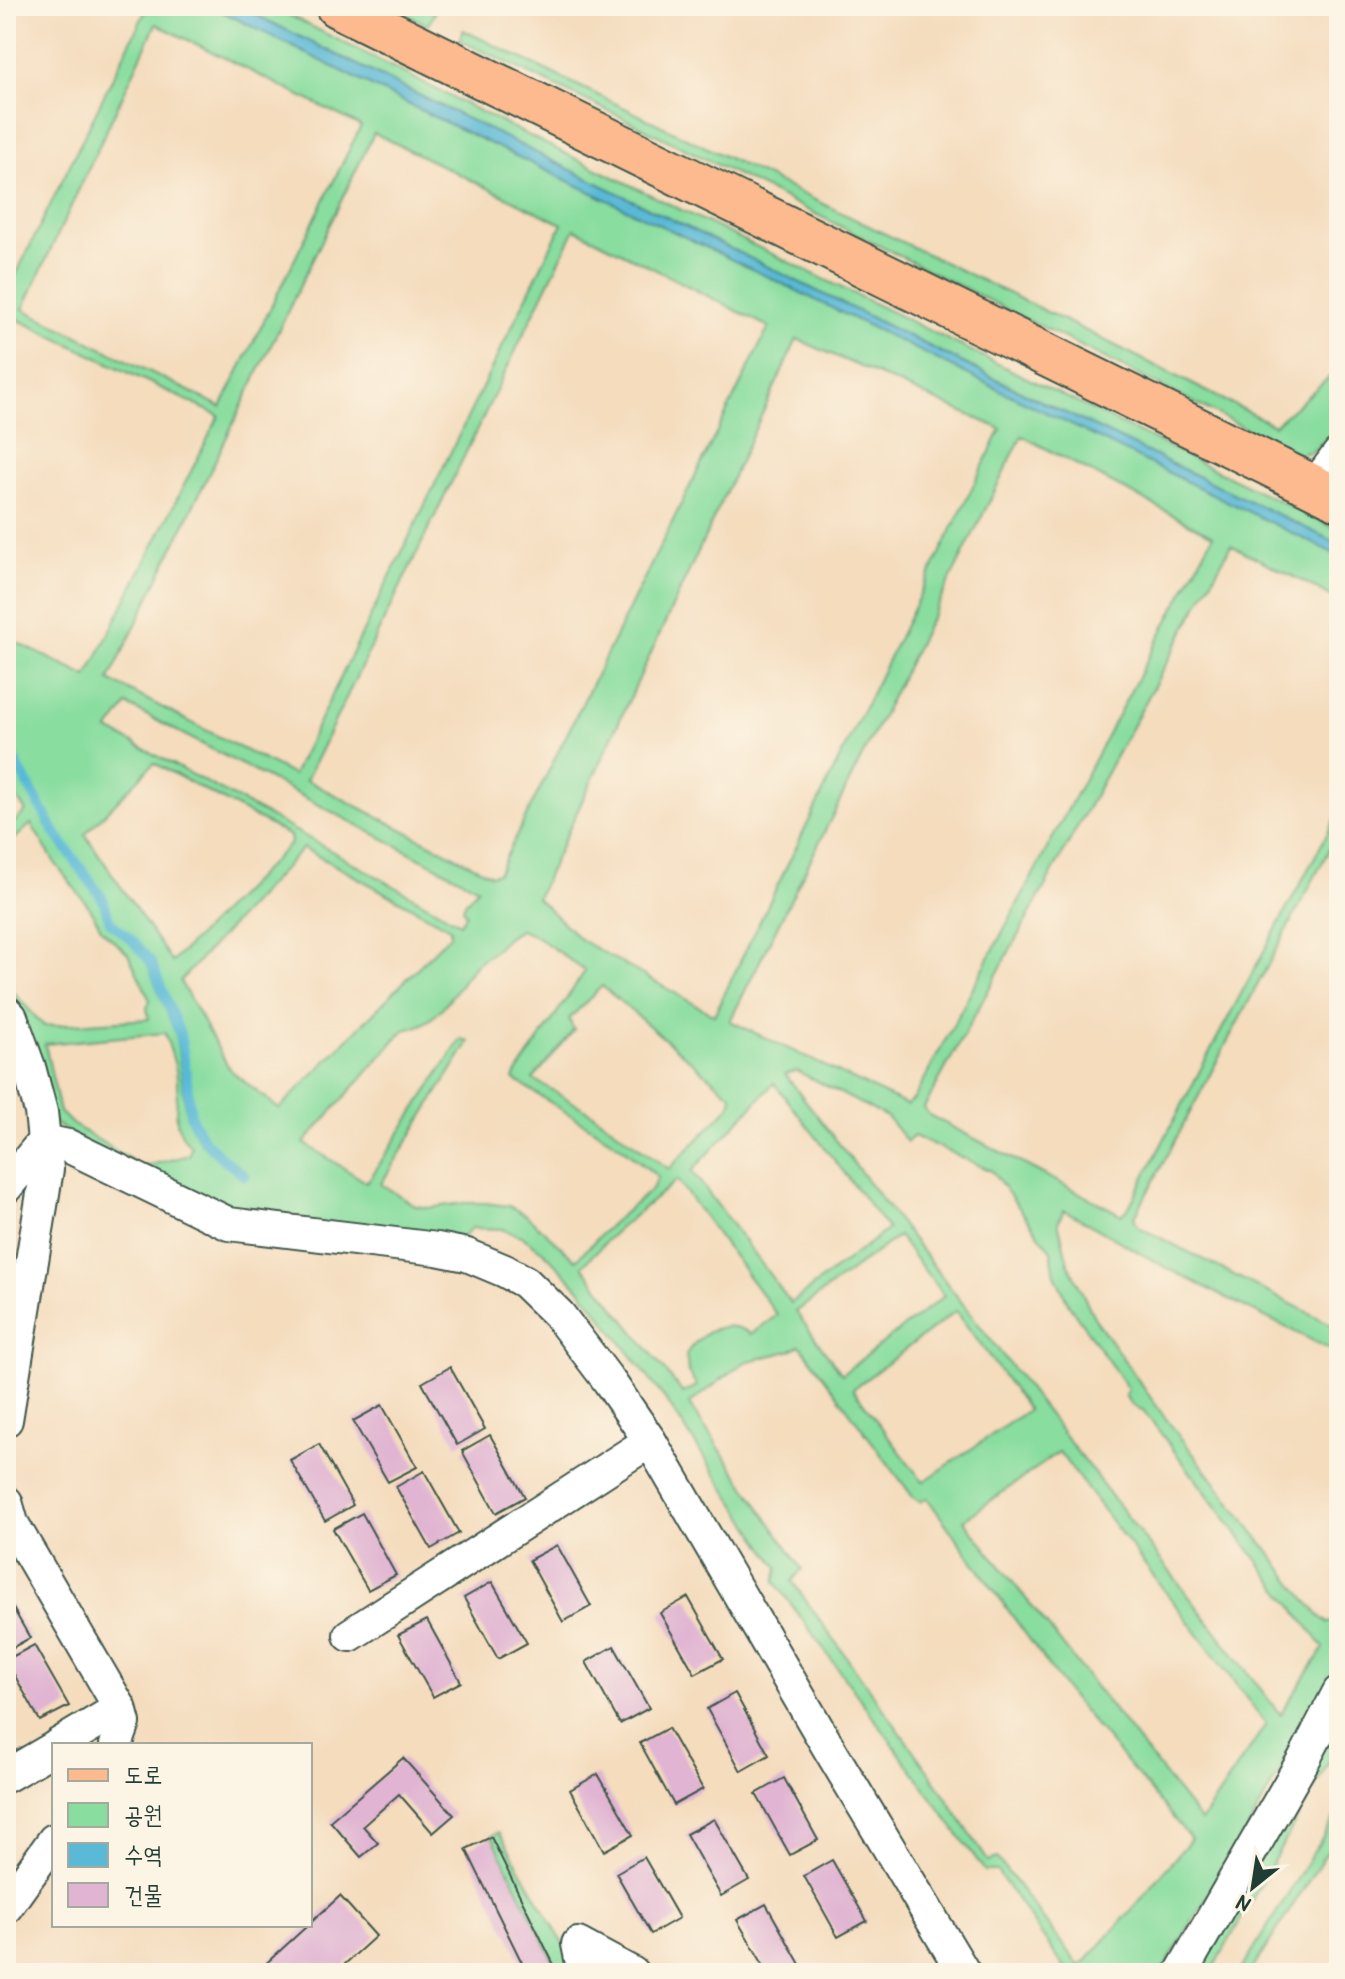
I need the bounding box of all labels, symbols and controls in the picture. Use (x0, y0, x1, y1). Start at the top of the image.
legend (52, 1743, 312, 1927)
text: 도로 (124, 1758, 163, 1790)
text: 공원 (124, 1798, 163, 1830)
text: 수역 (124, 1838, 163, 1870)
north arrow (1213, 1847, 1293, 1927)
text: 건물 (124, 1878, 163, 1910)
text: N (1230, 1888, 1256, 1920)

